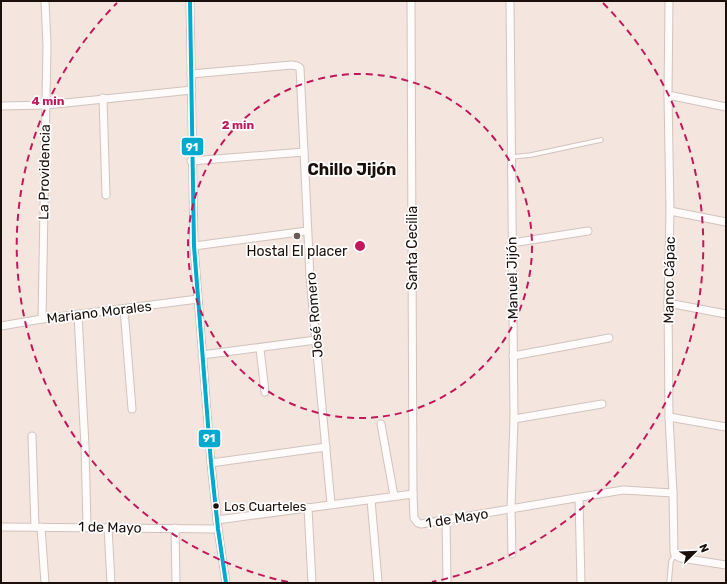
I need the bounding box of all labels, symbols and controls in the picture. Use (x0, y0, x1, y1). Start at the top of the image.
text: 4 min (32, 94, 65, 108)
text: 2 min (222, 118, 255, 132)
street label: La Providencia (35, 124, 54, 220)
line badge: 91 (181, 137, 204, 156)
text: 91 (186, 141, 198, 154)
district label: Chillo Jijón (308, 160, 396, 179)
street label: Santa Cecilia (404, 206, 421, 290)
marker: Hostal El placer (292, 231, 302, 241)
street label: Manuel Jijón (503, 236, 522, 320)
street label: Manco Cápac (660, 236, 679, 324)
centre of rings (353, 239, 367, 253)
place label: Hostal El placer (247, 243, 348, 260)
street label: José Romero (302, 271, 327, 359)
street label: Mariano Morales (46, 298, 153, 327)
line badge: 91 (198, 429, 221, 448)
text: 91 (203, 432, 215, 445)
place label: Los Cuarteles (224, 499, 307, 514)
marker: Los Cuarteles (211, 501, 221, 511)
street label: 1 de Mayo (425, 505, 490, 532)
street label: 1 de Mayo (78, 518, 142, 537)
north arrow (675, 532, 715, 572)
text: N (696, 542, 711, 555)

